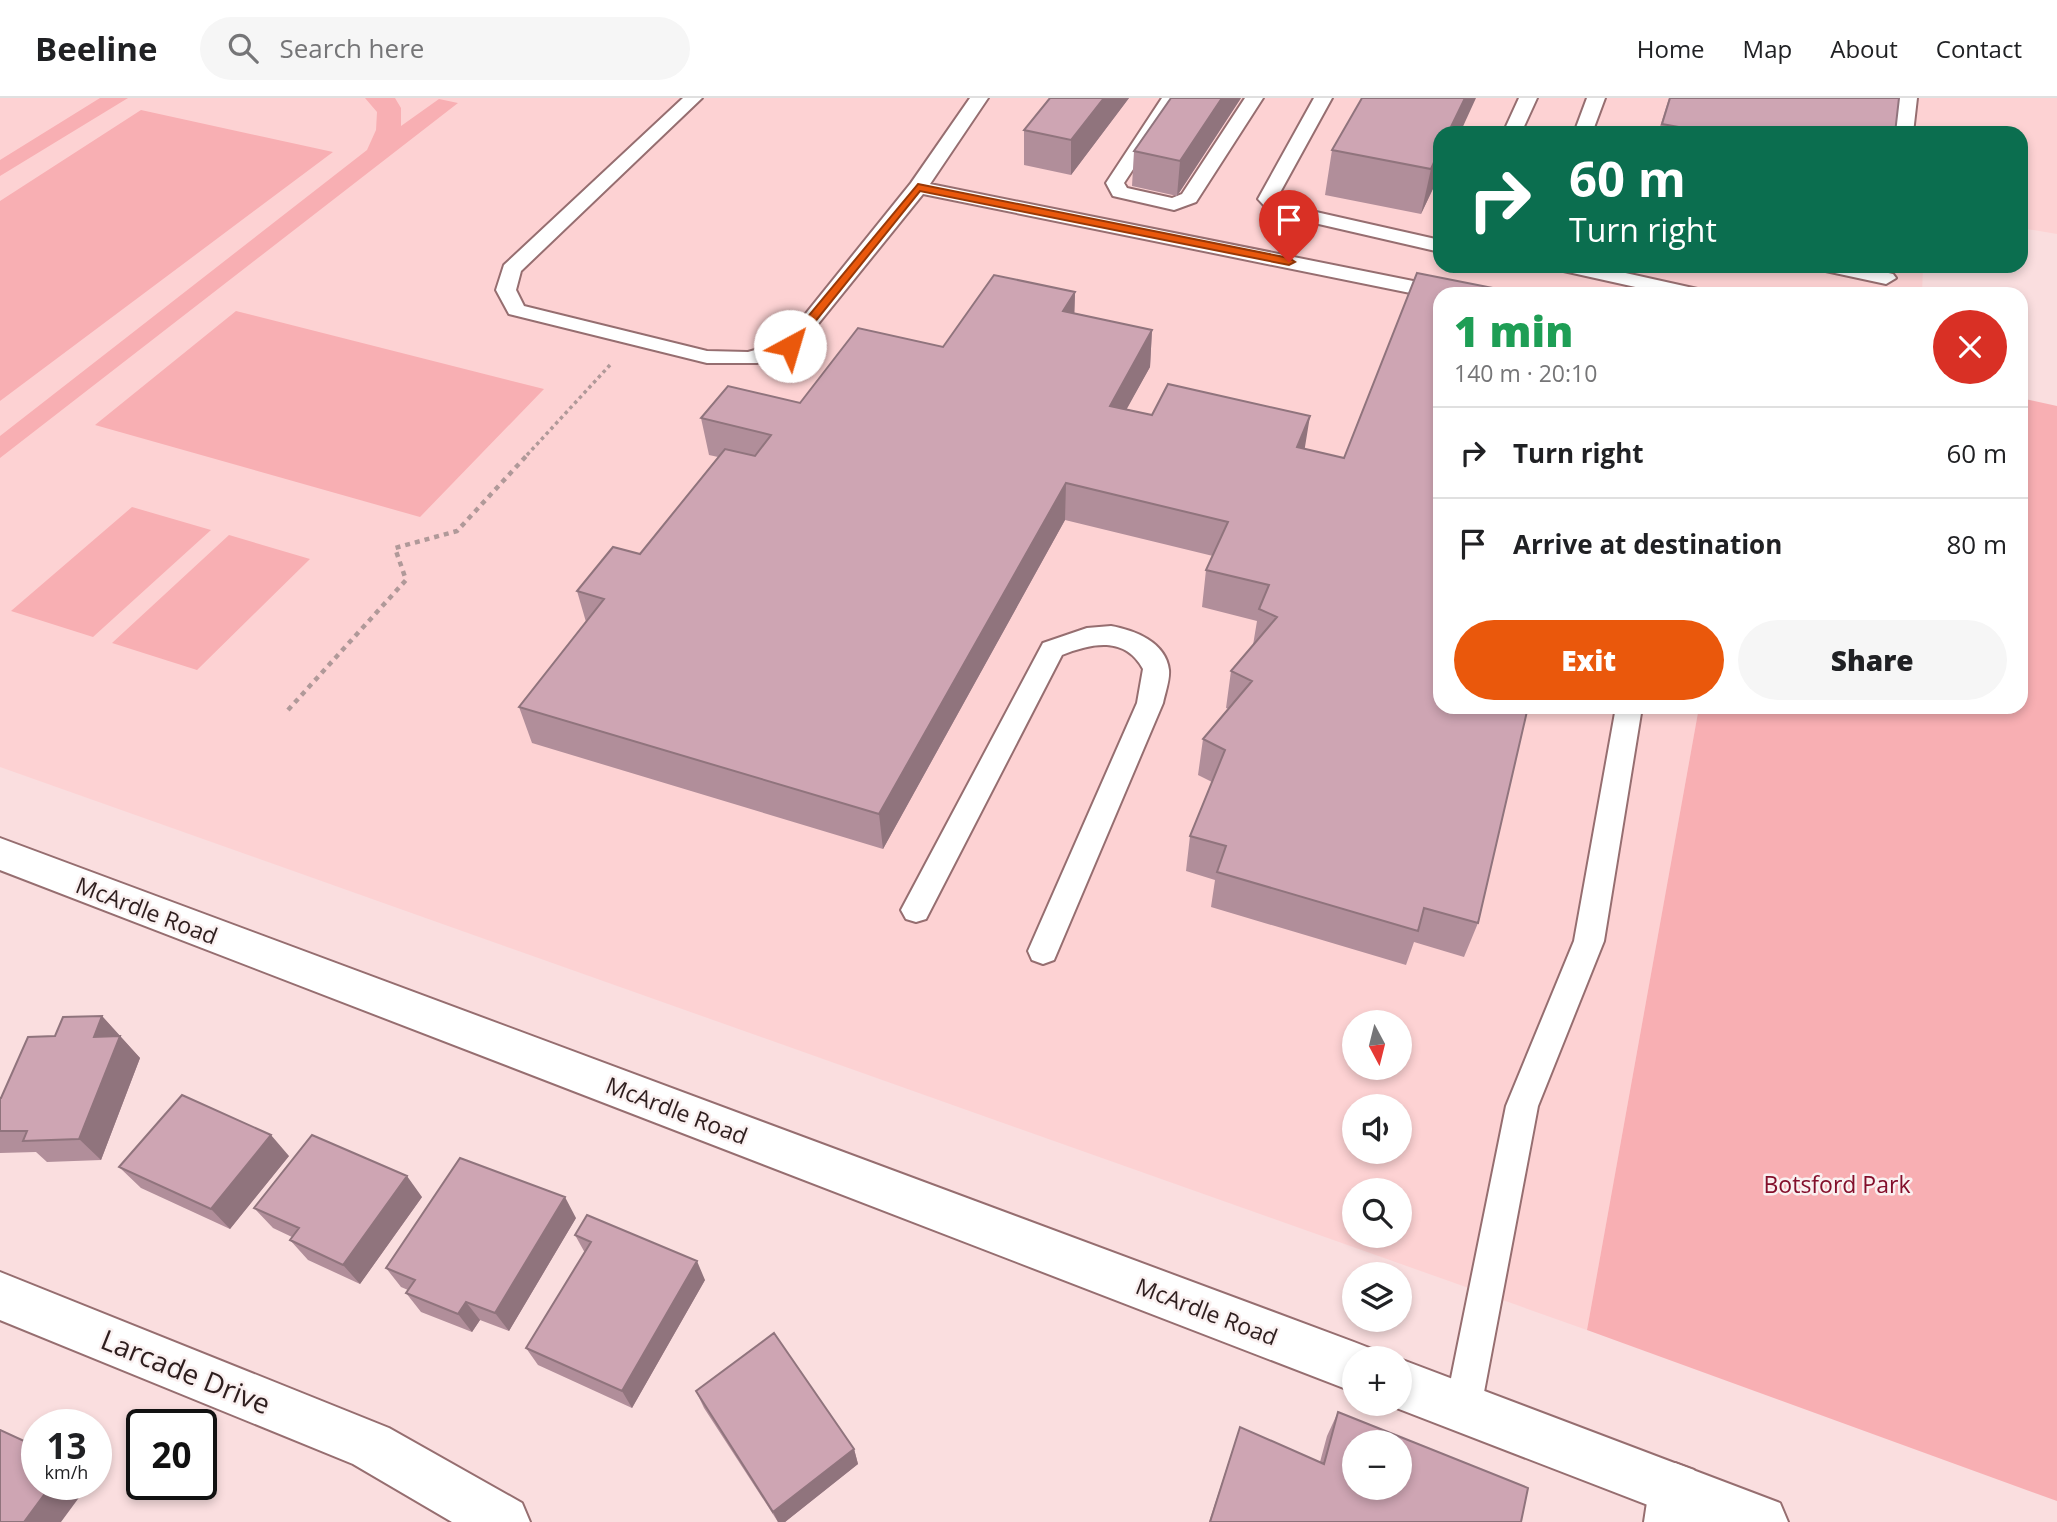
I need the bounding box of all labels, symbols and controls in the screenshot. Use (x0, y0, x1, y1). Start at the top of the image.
search box (200, 17, 690, 80)
text: Beeline (35, 26, 158, 71)
icon: search (224, 29, 262, 67)
text: Search here (280, 30, 424, 66)
text: Home (1637, 32, 1705, 65)
text: Map (1743, 32, 1792, 65)
text: About (1830, 32, 1898, 65)
text: Contact (1936, 32, 2022, 65)
text: 60 m (1569, 145, 1686, 211)
icon: right (1454, 154, 1545, 245)
pin (1259, 190, 1319, 262)
icon: arrive (1270, 201, 1308, 239)
text: Turn right (1569, 208, 1717, 251)
text: 1 min (1454, 302, 1573, 359)
position arrow (753, 309, 827, 383)
button: close (1933, 310, 2007, 384)
text: 140 m · 20:10 (1454, 357, 1597, 389)
icon: right (1454, 434, 1492, 472)
text: Turn right (1513, 435, 1644, 471)
text: 60 m (1946, 435, 2007, 471)
icon: arrive (1454, 525, 1492, 563)
text: Arrive at destination (1513, 526, 1782, 562)
text: 80 m (1946, 526, 2007, 562)
button: Exit (1454, 620, 1724, 700)
button: Share (1738, 620, 2007, 700)
street label: McArdle Road (72, 868, 222, 952)
north arrow (1342, 1010, 1412, 1080)
map controls (1342, 1010, 1412, 1500)
street label: McArdle Road (602, 1068, 752, 1152)
button: sound (1342, 1094, 1412, 1164)
park label: Botsford Park (1764, 1168, 1910, 1200)
button: search (1342, 1178, 1412, 1248)
button: layers (1342, 1262, 1412, 1332)
street label: McArdle Road (1132, 1269, 1282, 1353)
street label: Larcade Drive (96, 1320, 276, 1422)
button: + (1342, 1346, 1412, 1416)
speed limit sign: 20 (126, 1409, 217, 1500)
text: 13 (46, 1422, 87, 1469)
button: − (1342, 1430, 1412, 1500)
text: km/h (45, 1460, 88, 1484)

